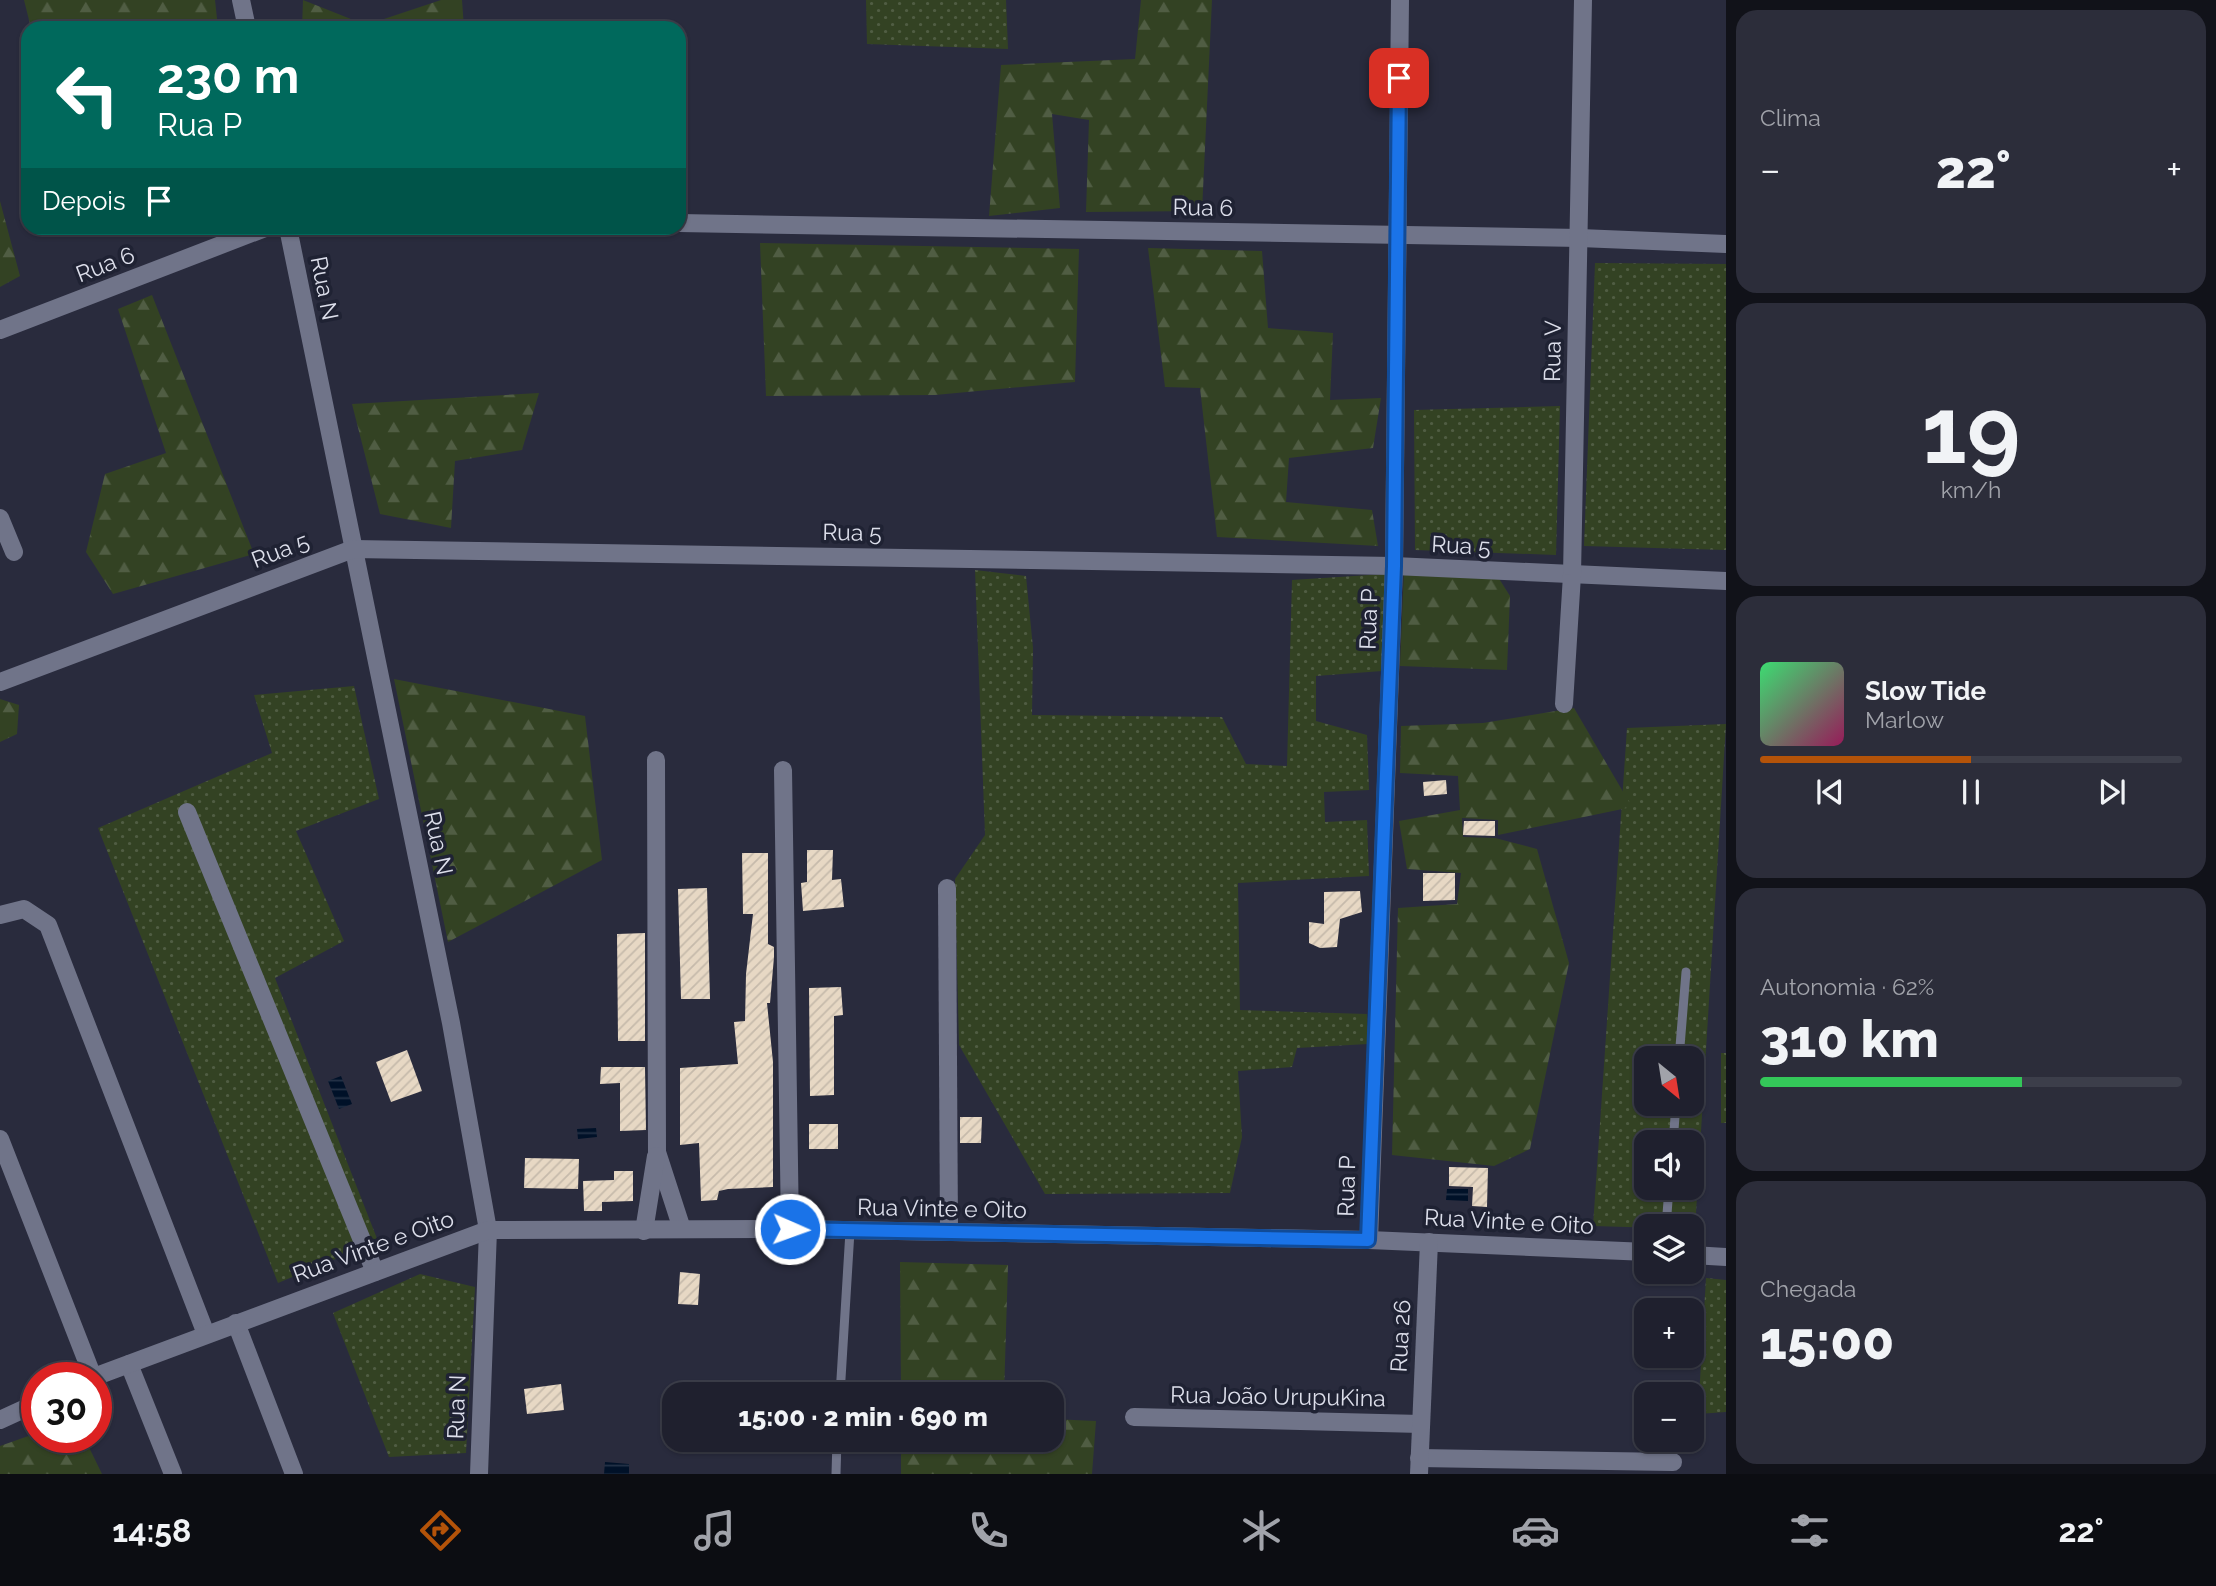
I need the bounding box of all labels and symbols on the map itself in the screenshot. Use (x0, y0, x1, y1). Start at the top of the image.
pin (1369, 48, 1429, 108)
street label: Rua 6 (1172, 193, 1234, 221)
street label: Rua 6 (72, 241, 138, 287)
street label: Rua N (306, 254, 344, 322)
street label: Rua V (1538, 320, 1566, 382)
street label: Rua 5 (822, 518, 882, 546)
street label: Rua 5 (247, 527, 313, 573)
street label: Rua 5 (1431, 530, 1491, 560)
street label: Rua P (1353, 588, 1383, 650)
street label: Rua N (419, 809, 459, 877)
north arrow (1634, 1046, 1704, 1116)
street label: Rua P (1331, 1155, 1361, 1217)
position arrow (753, 1192, 827, 1266)
street label: Rua Vinte e Oito (857, 1193, 1027, 1223)
street label: Rua Vinte e Oito (1424, 1203, 1594, 1239)
street label: Rua Vinte e Oito (289, 1204, 457, 1288)
street label: Rua 26 (1385, 1299, 1415, 1373)
speed limit sign: 30 (21, 1362, 112, 1453)
street label: Rua N (441, 1374, 471, 1440)
street label: Rua João UrupuKina (1170, 1381, 1386, 1411)

